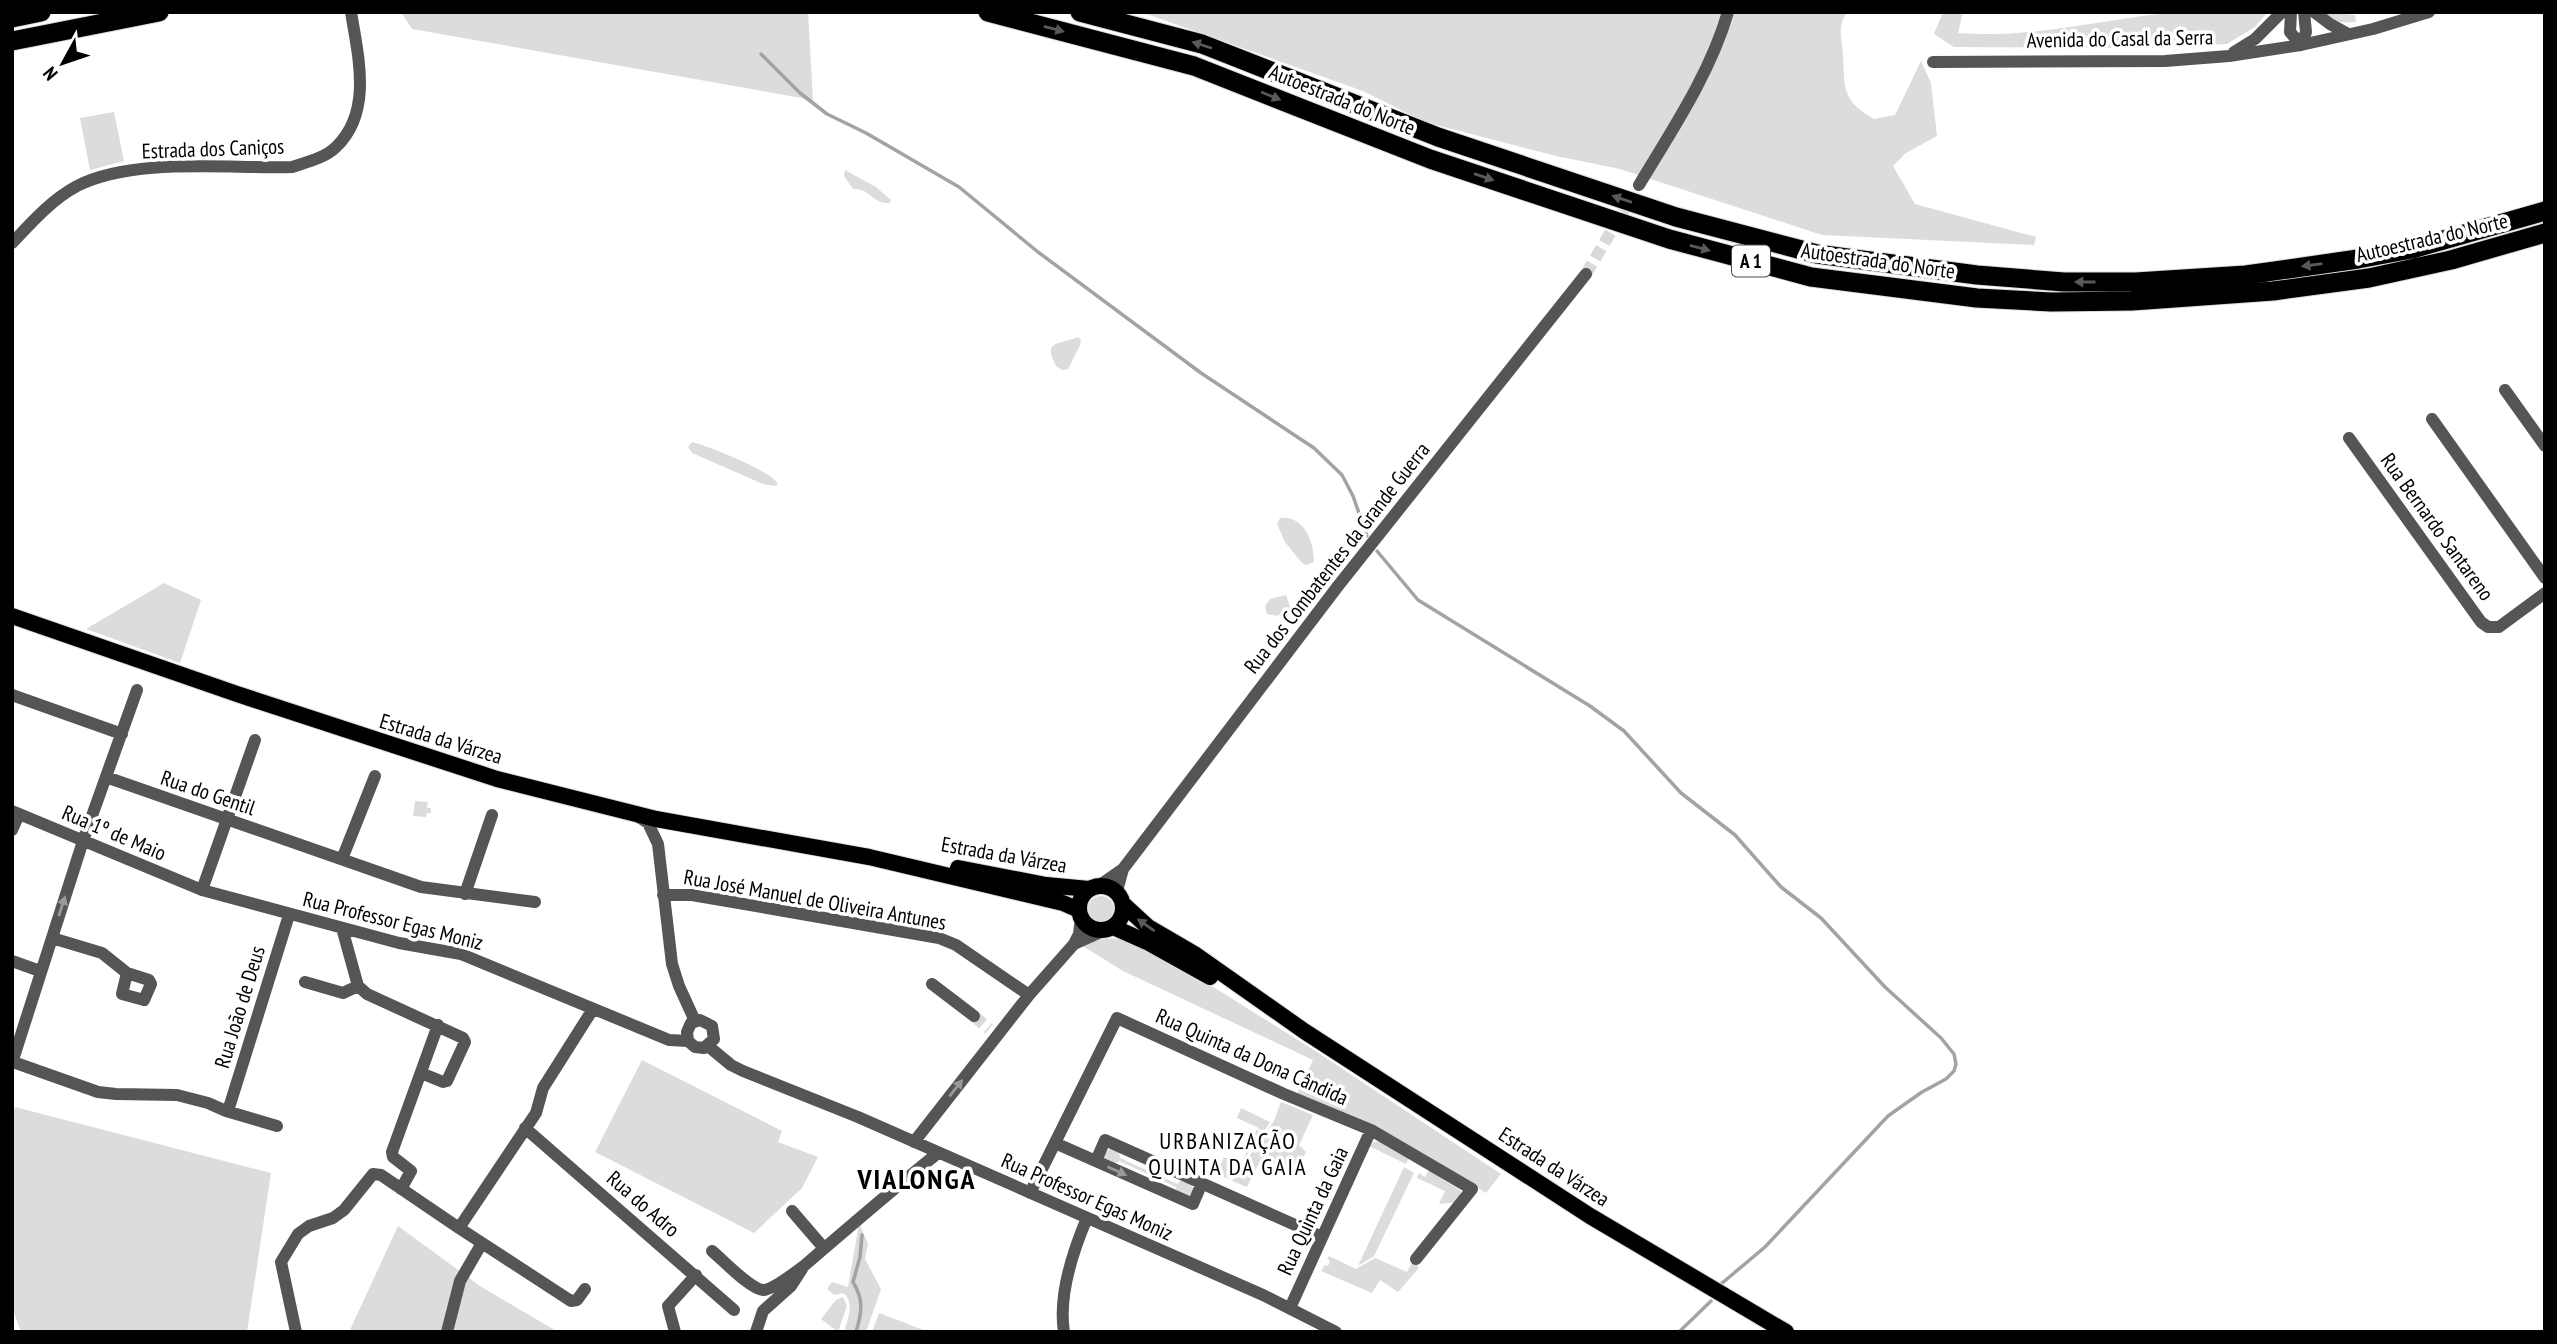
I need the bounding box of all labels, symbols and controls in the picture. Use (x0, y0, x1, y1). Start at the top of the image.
street label: Avenida do Casal da Serra (2026, 23, 2213, 54)
one-way arrow (1044, 25, 1065, 35)
north arrow (28, 28, 98, 98)
one-way arrow (1191, 39, 1212, 49)
street label: Autoestrada do Norte (1265, 58, 1419, 141)
text: N (37, 62, 62, 86)
one-way arrow (1260, 91, 1281, 102)
street label: Estrada dos Caniços (141, 133, 285, 164)
one-way arrow (1473, 172, 1494, 183)
one-way arrow (1611, 193, 1632, 204)
street label: Autoestrada do Norte (2353, 207, 2510, 268)
street label: Autoestrada do Norte (1799, 236, 1957, 285)
one-way arrow (1690, 243, 1711, 253)
road number: A 1 (1732, 246, 1770, 276)
one-way arrow (2301, 260, 2323, 271)
one-way arrow (2074, 276, 2096, 288)
street label: Rua dos Combatentes da Grande Guerra (1238, 437, 1435, 679)
street label: Rua Bernardo Santareno (2375, 448, 2500, 606)
street label: Estrada da Várzea (377, 707, 506, 770)
street label: Rua do Gentil (157, 764, 259, 821)
street label: Rua 1º de Maio (58, 799, 170, 867)
street label: Estrada da Várzea (939, 830, 1069, 879)
street label: Rua José Manuel de Oliveira Antunes (682, 863, 949, 936)
street label: Rua Professor Egas Moniz (300, 885, 486, 956)
one-way arrow (57, 896, 68, 917)
one-way arrow (1137, 918, 1155, 932)
street label: Rua João de Deus (208, 943, 271, 1071)
street label: Rua Quinta da Dona Cândida (1152, 1002, 1353, 1111)
one-way arrow (949, 1080, 964, 1098)
street label: Estrada da Várzea (1494, 1121, 1615, 1212)
district label: URBANIZAÇÃO QUINTA DA GAIA (1148, 1126, 1308, 1181)
street label: Rua Quinta da Gaia (1271, 1142, 1354, 1279)
street label: Rua Professor Egas Moniz (997, 1147, 1177, 1246)
district label: VIALONGA (856, 1160, 977, 1197)
street label: Rua do Adro (601, 1165, 685, 1243)
one-way arrow (1107, 1166, 1128, 1177)

